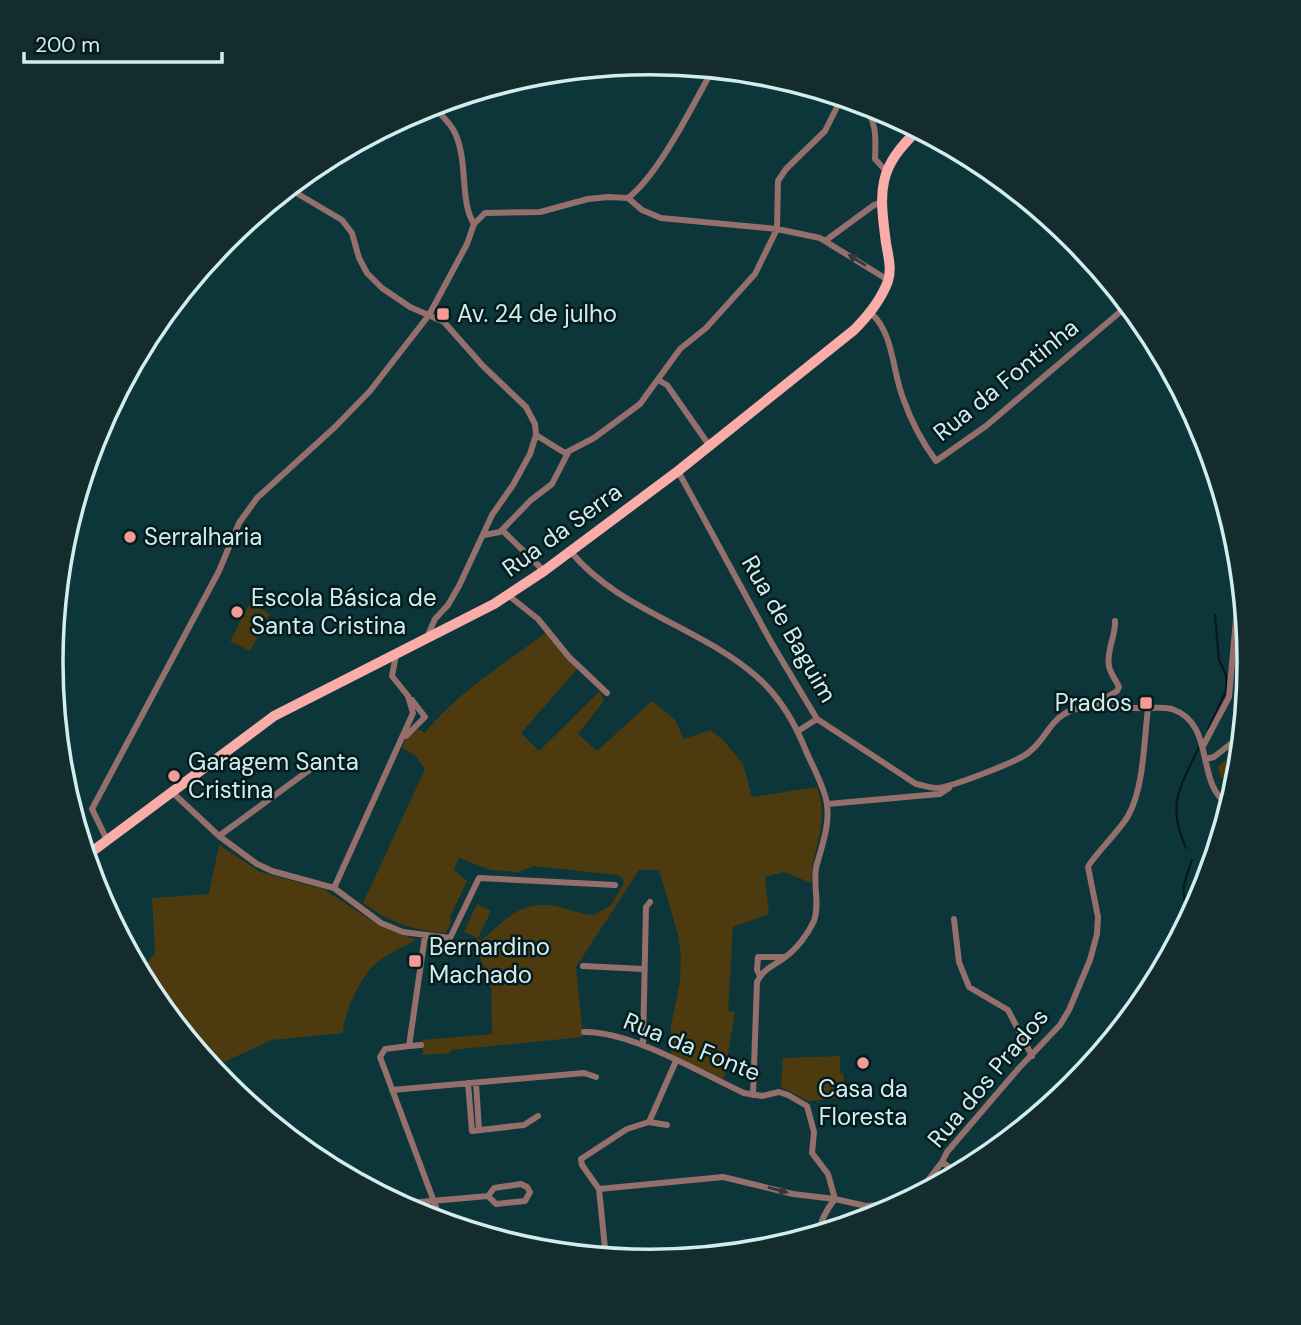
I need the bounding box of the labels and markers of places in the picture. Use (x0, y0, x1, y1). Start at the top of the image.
place label: Av. 24 de julho (457, 298, 617, 329)
marker: Av. 24 de julho (435, 306, 451, 322)
place label: Serralharia (144, 521, 262, 552)
marker: Serralharia (122, 529, 138, 545)
place label: Escola Básica de Santa Cristina (251, 582, 437, 641)
marker: Escola Básica de Santa Cristina (229, 604, 245, 620)
place label: Prados (1055, 687, 1132, 718)
marker: Prados (1138, 695, 1154, 711)
place label: Garagem Santa Cristina (188, 746, 359, 805)
marker: Garagem Santa Cristina (166, 768, 182, 784)
place label: Bernardino Machado (429, 931, 550, 990)
marker: Bernardino Machado (407, 953, 423, 969)
marker: Casa da Floresta (855, 1055, 871, 1071)
place label: Casa da Floresta (818, 1073, 908, 1132)

